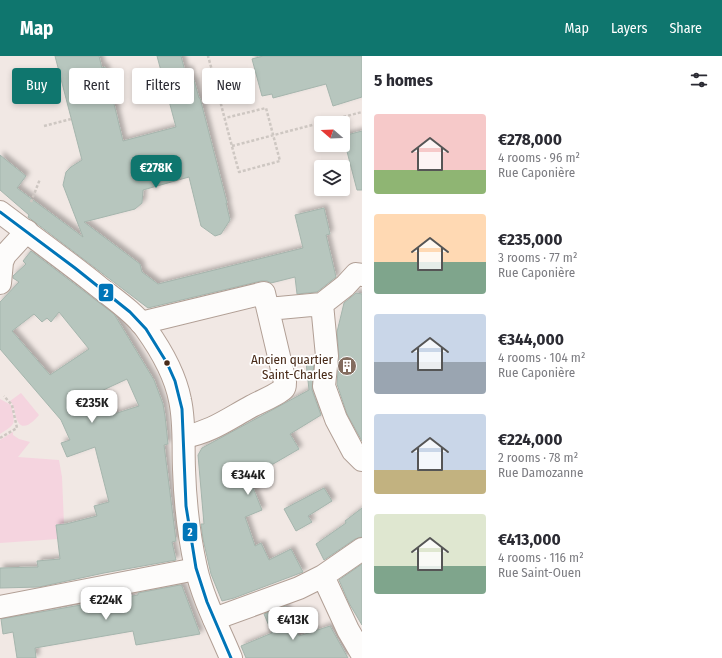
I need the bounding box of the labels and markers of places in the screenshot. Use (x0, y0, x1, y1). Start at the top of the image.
pin: €278K (128, 155, 184, 189)
place label: Ancien quartier Saint-Charles (251, 352, 333, 382)
building icon: Ancien quartier Saint-Charles (336, 355, 358, 377)
unlabelled marker (162, 358, 172, 368)
pin: €235K (64, 390, 120, 424)
pin: €344K (220, 462, 276, 496)
pin: €224K (78, 587, 134, 621)
pin: €413K (265, 607, 321, 641)

